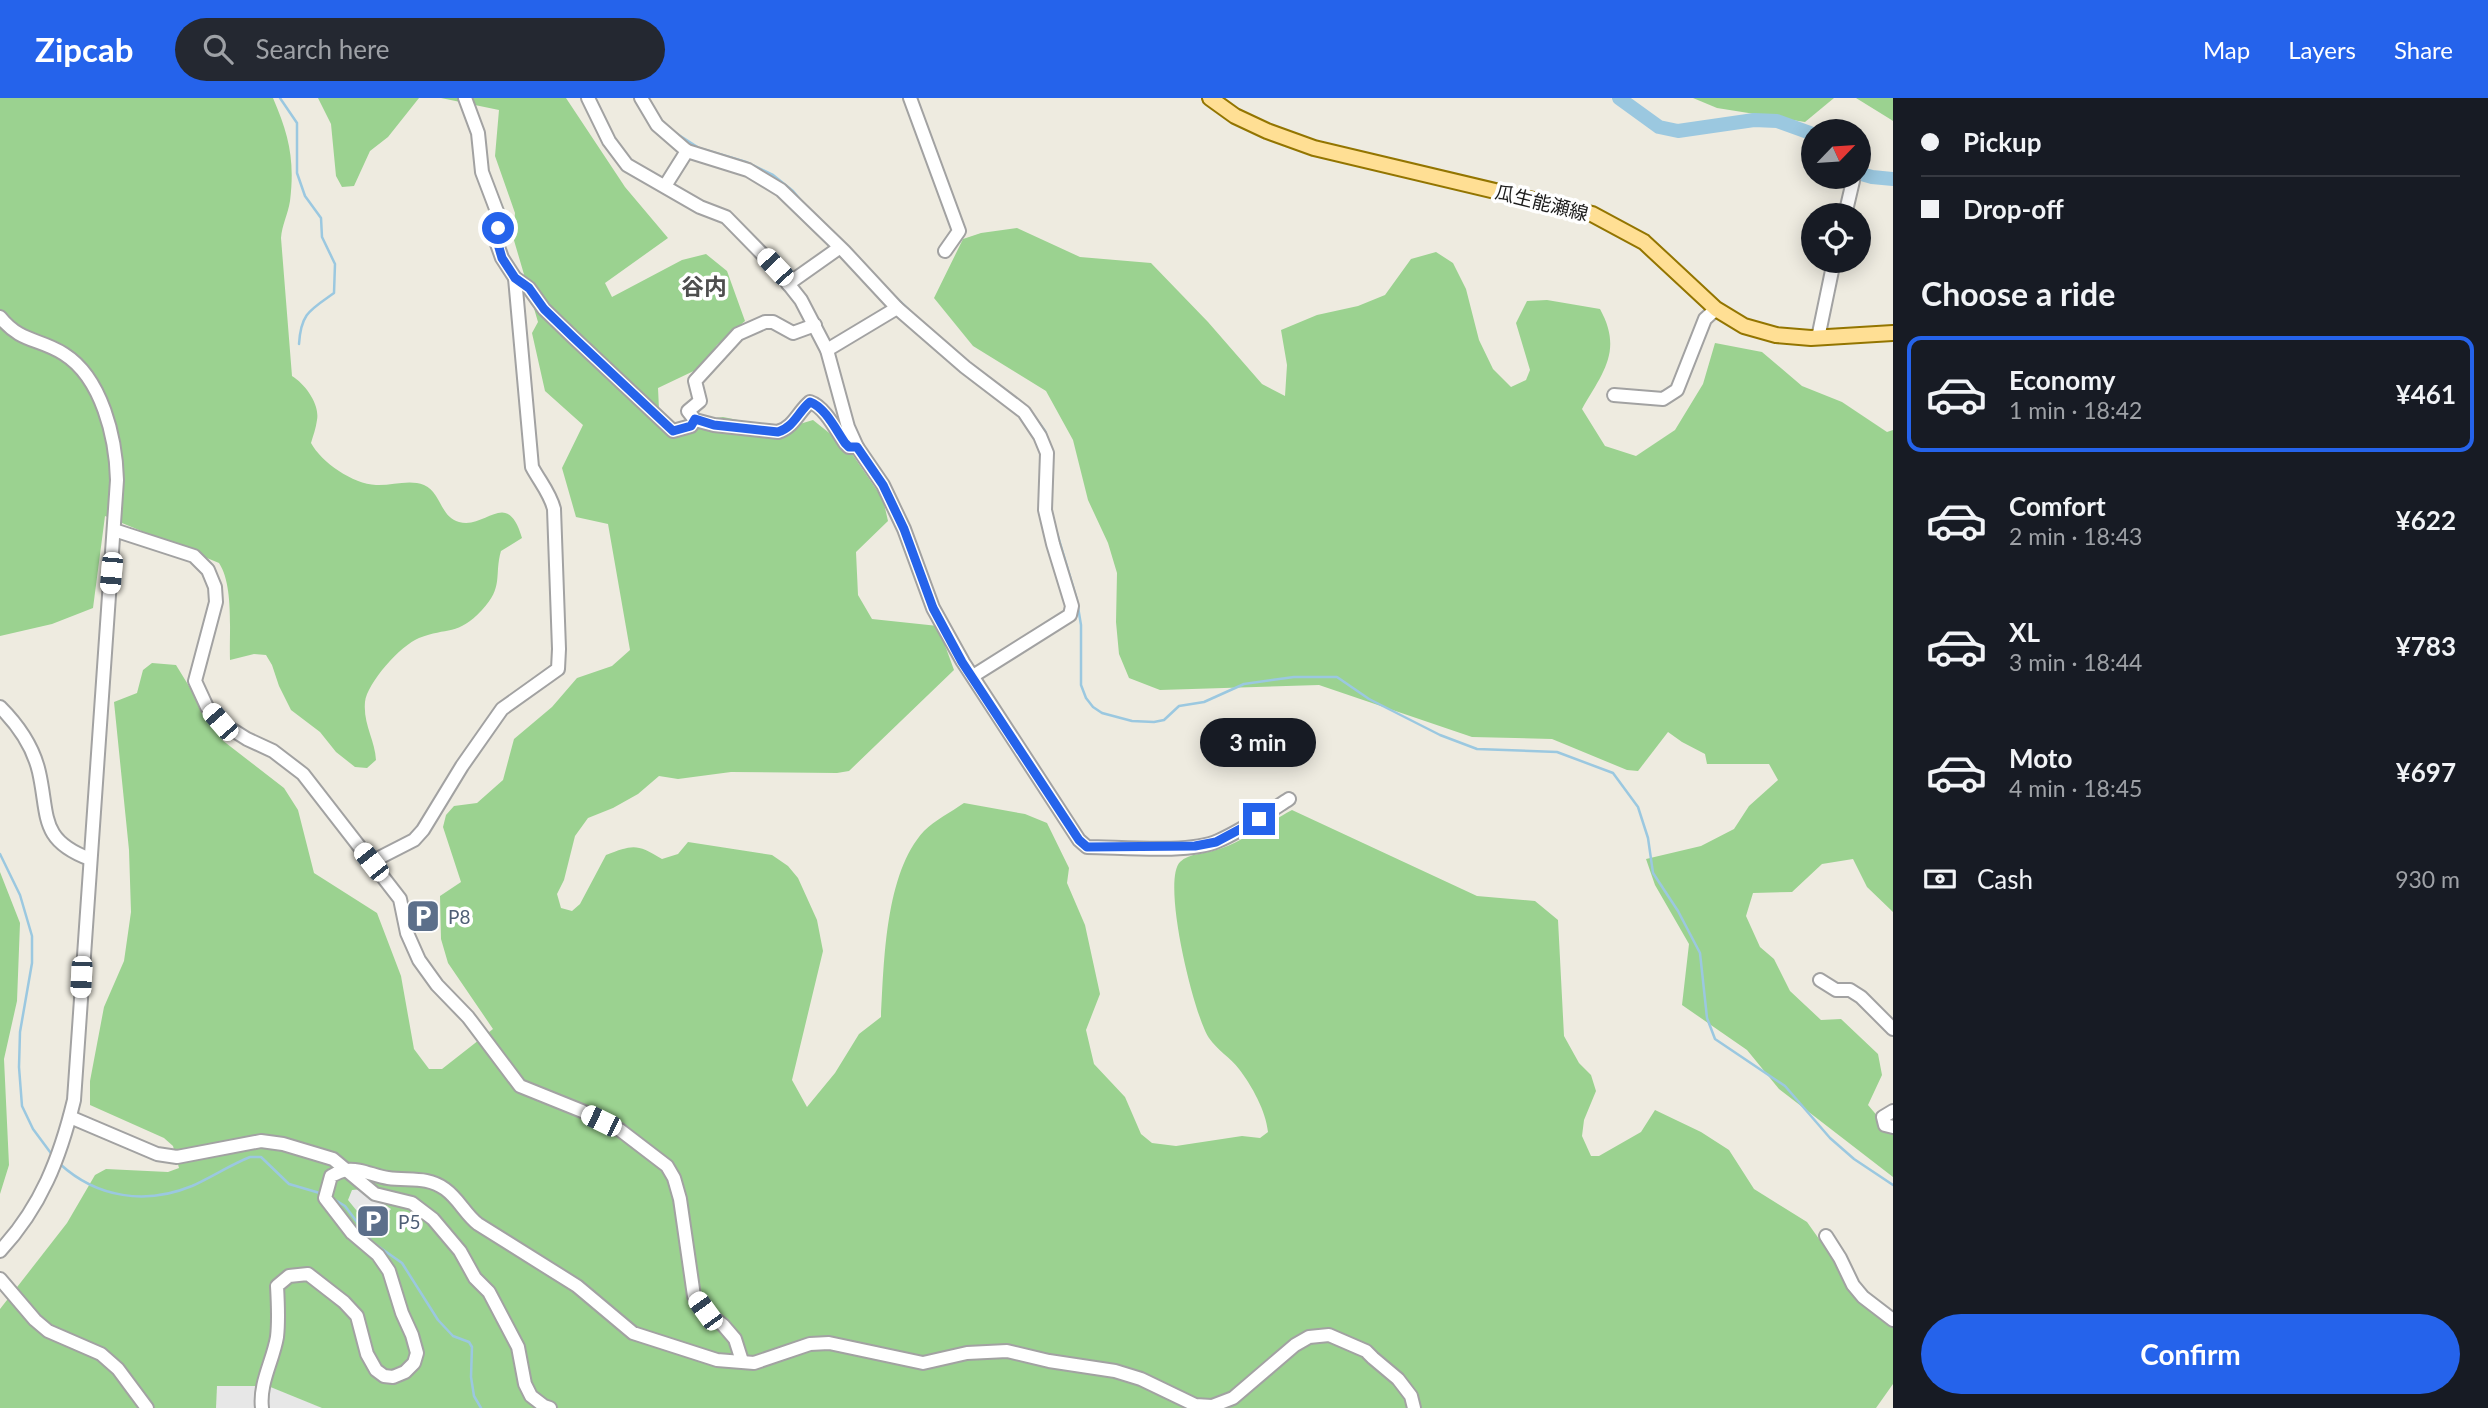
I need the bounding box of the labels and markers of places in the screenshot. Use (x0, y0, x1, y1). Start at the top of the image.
parking icon: P8 (404, 897, 442, 935)
place label: P8 (448, 905, 470, 928)
parking icon: P5 (354, 1202, 392, 1240)
place label: P5 (398, 1210, 420, 1233)

